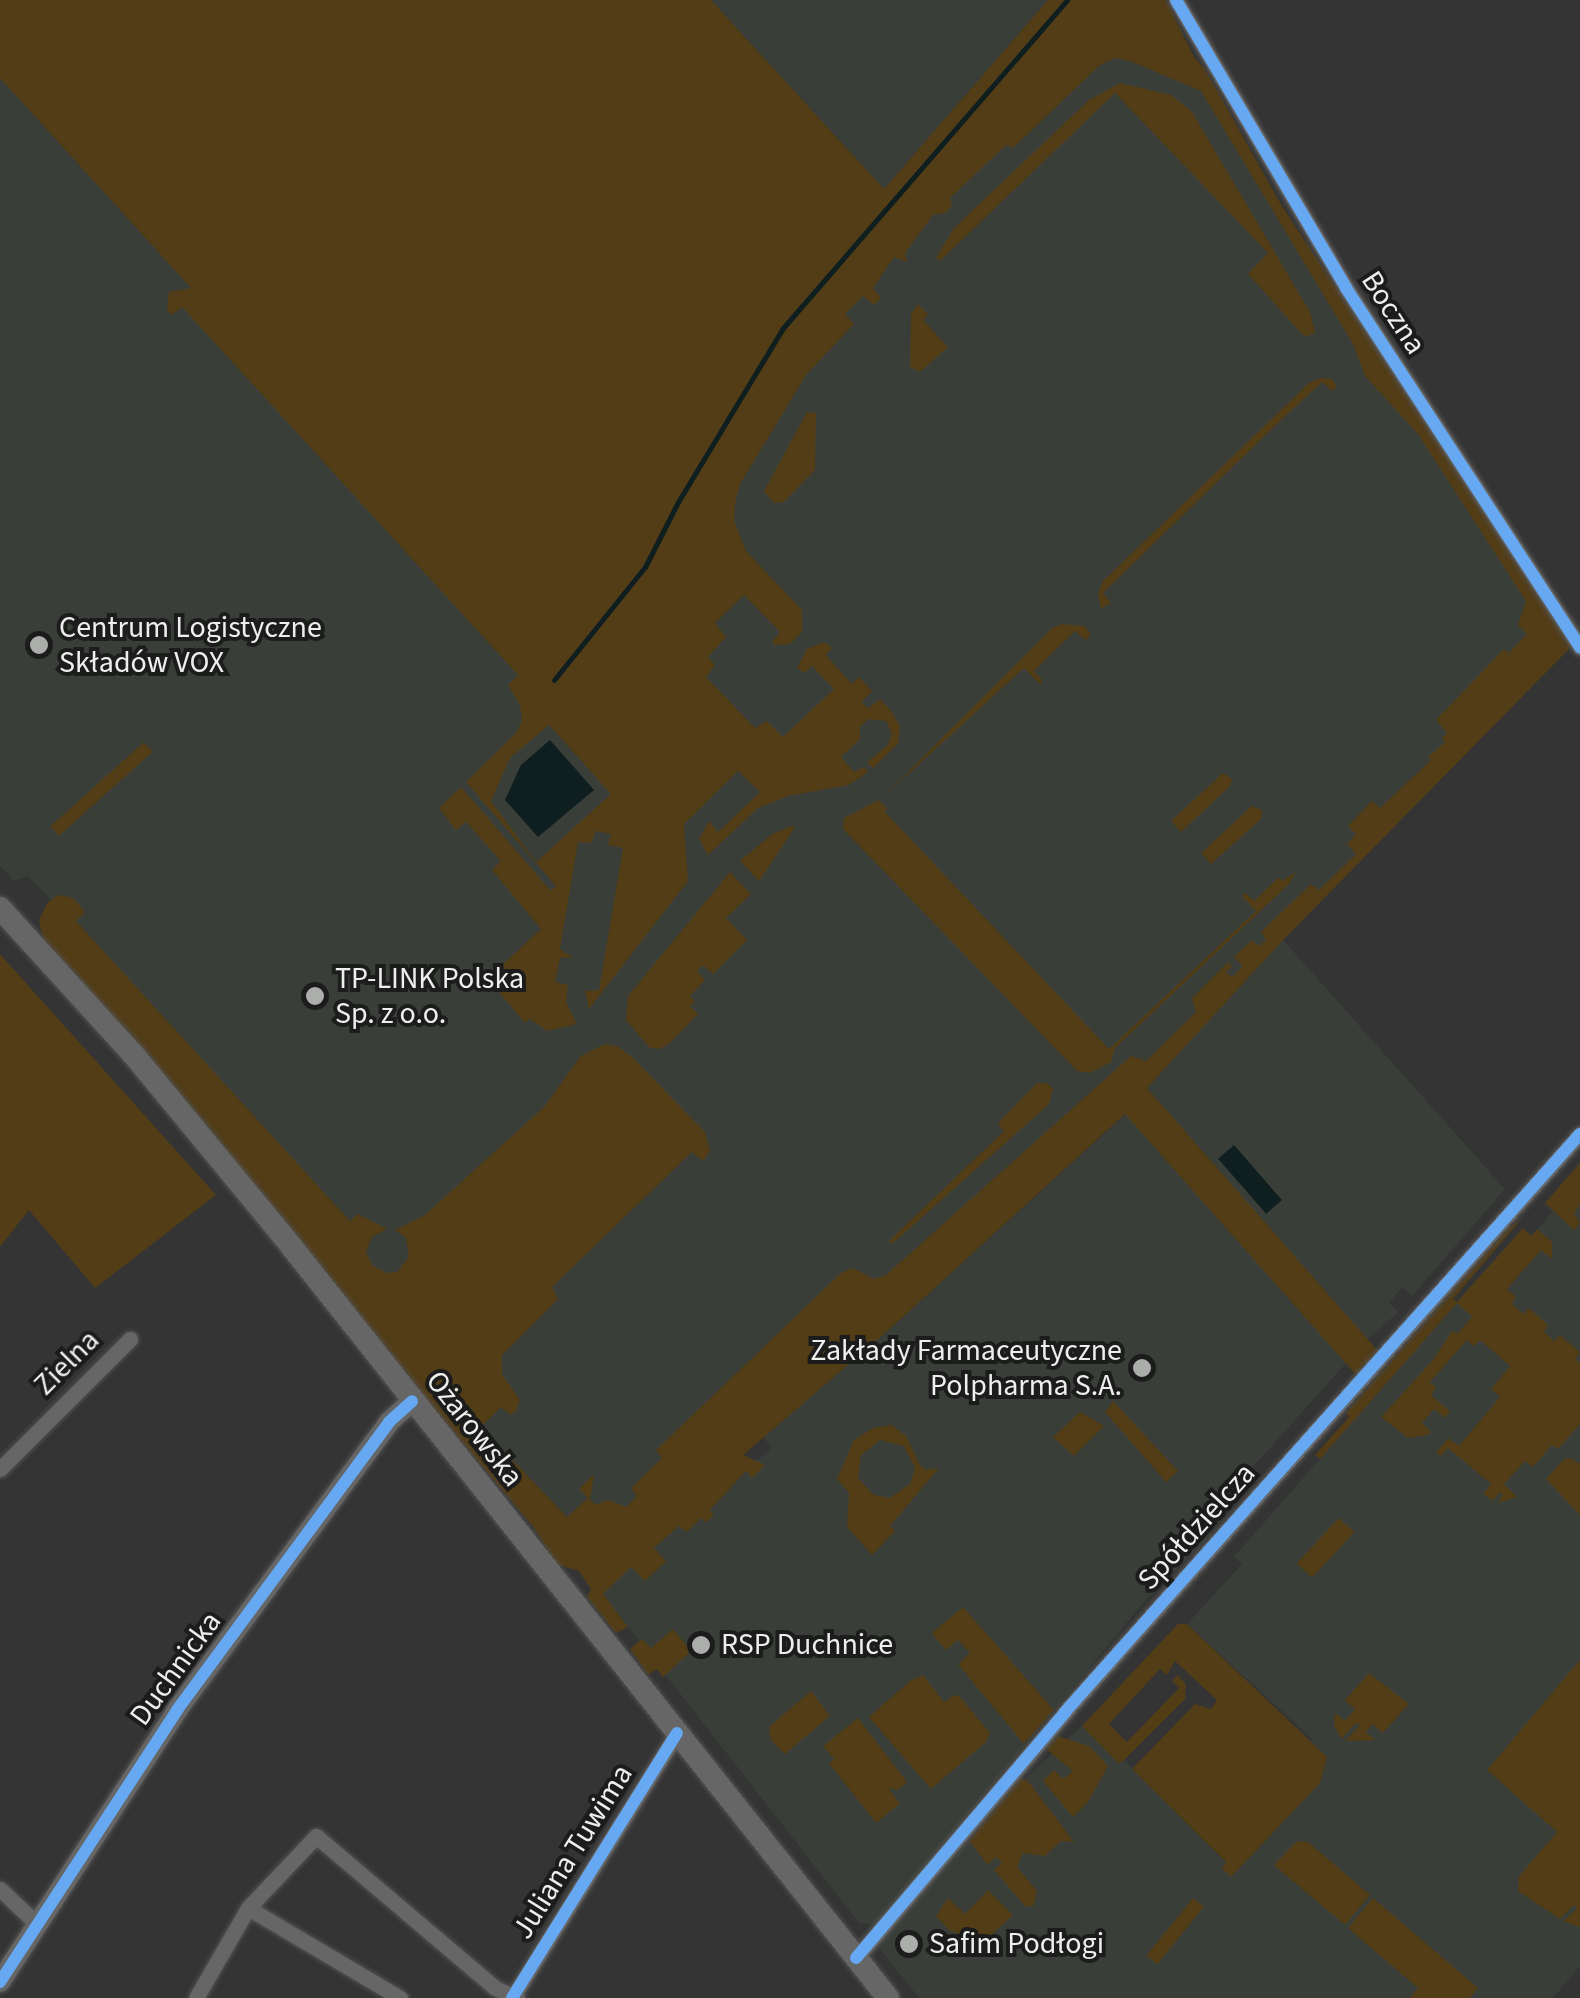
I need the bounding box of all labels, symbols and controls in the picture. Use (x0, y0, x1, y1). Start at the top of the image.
street label: Boczna (1353, 265, 1433, 361)
place label: Centrum Logistyczne Składów VOX (59, 610, 322, 680)
marker: Centrum Logistyczne Składów VOX (28, 634, 50, 656)
place label: TP-LINK Polska Sp. z o.o. (335, 961, 524, 1032)
marker: TP-LINK Polska Sp. z o.o. (304, 985, 326, 1007)
street label: Zielna (27, 1323, 107, 1403)
place label: Zakłady Farmaceutyczne Polpharma S.A. (810, 1333, 1122, 1404)
marker: Zakłady Farmaceutyczne Polpharma S.A. (1131, 1357, 1153, 1379)
street label: Ożarowska (418, 1364, 530, 1494)
street label: Spółdzielcza (1131, 1456, 1263, 1598)
street label: Duchnicka (123, 1605, 229, 1733)
place label: RSP Duchnice (721, 1627, 893, 1663)
marker: RSP Duchnice (690, 1634, 712, 1656)
street label: Juliana Tuwima (505, 1758, 641, 1946)
place label: Safim Podłogi (929, 1926, 1104, 1962)
marker: Safim Podłogi (898, 1933, 920, 1955)

